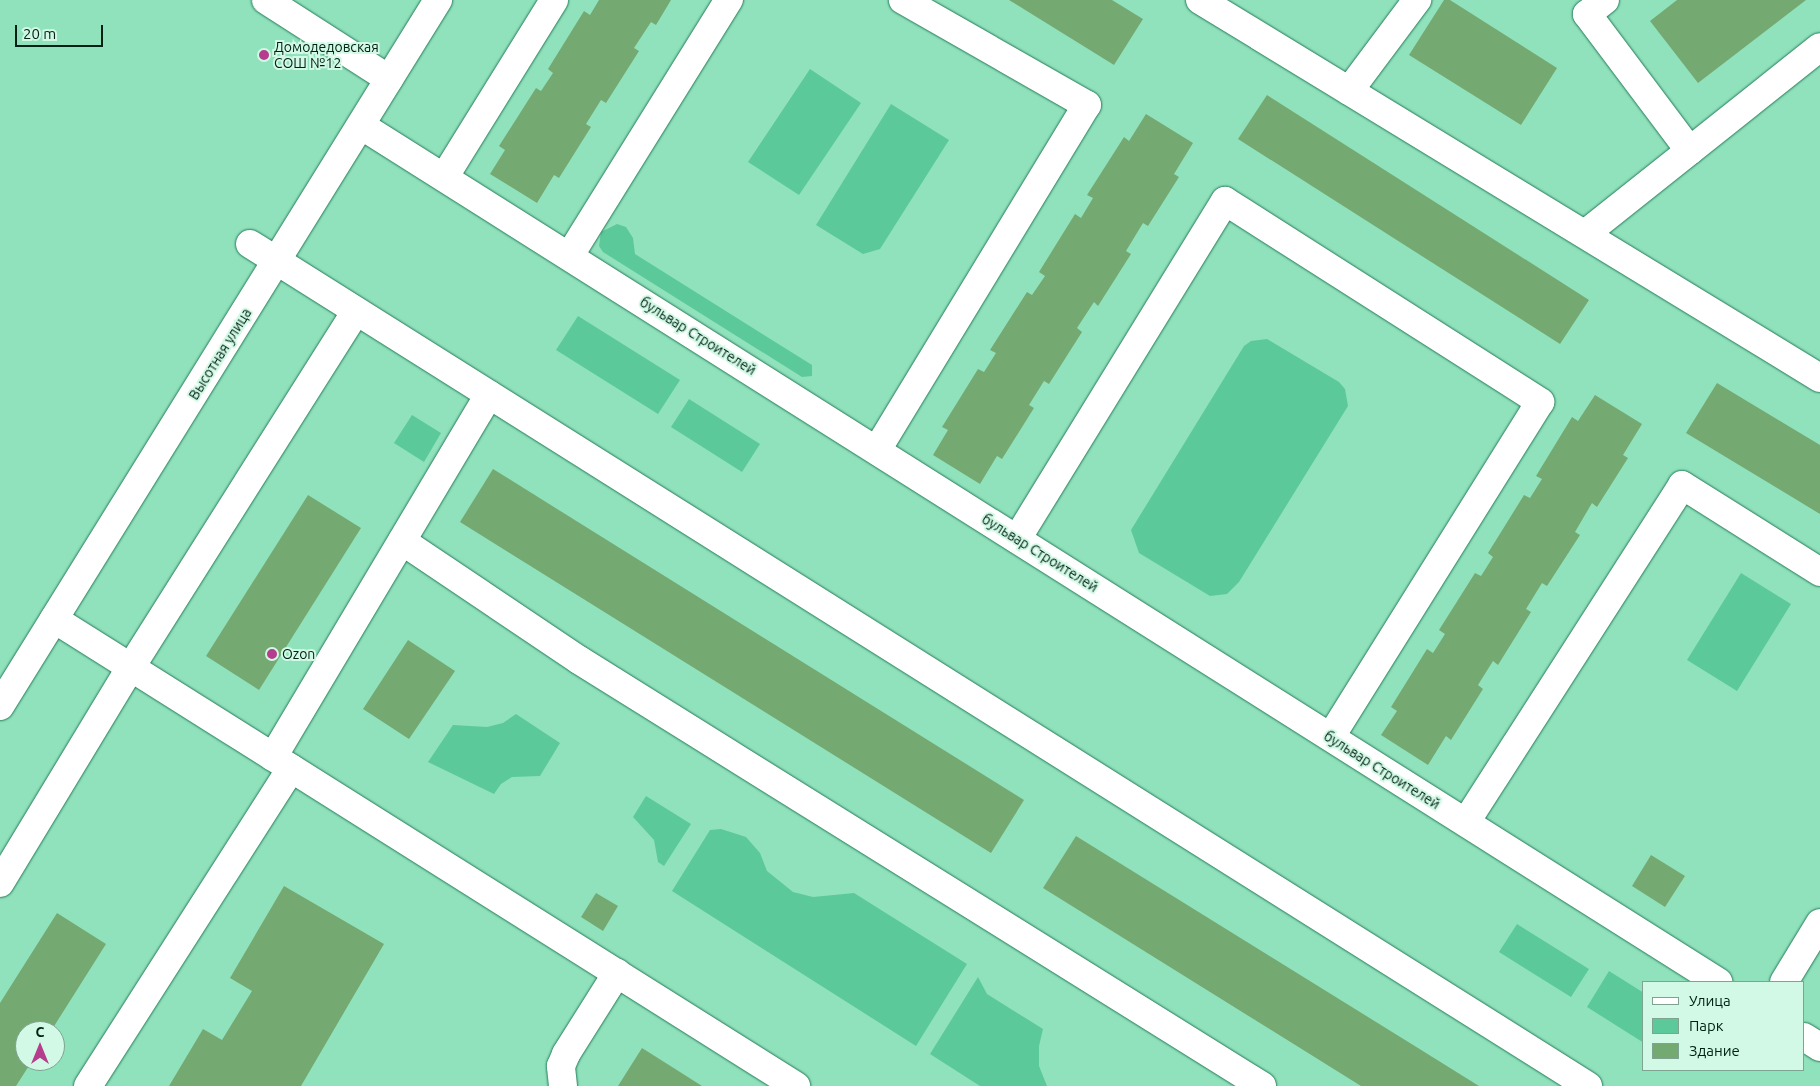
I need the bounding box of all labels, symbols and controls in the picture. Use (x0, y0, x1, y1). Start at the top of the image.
scale bar (18, 15, 105, 47)
text: 20 m (23, 25, 56, 42)
place label: Домодедовская СОШ №12 (274, 39, 379, 72)
marker: Домодедовская СОШ №12 (258, 49, 270, 61)
street label: бульвар Строителей (637, 293, 759, 379)
street label: Высотная улица (185, 305, 255, 403)
street label: бульвар Строителей (979, 510, 1101, 596)
place label: Ozon (282, 646, 315, 662)
marker: Ozon (266, 648, 278, 660)
street label: бульвар Строителей (1321, 727, 1443, 813)
legend (1642, 981, 1805, 1071)
text: Улица (1689, 992, 1731, 1009)
text: Парк (1689, 1017, 1724, 1034)
north arrow (15, 1021, 65, 1071)
text: С (36, 1024, 44, 1040)
text: Здание (1689, 1042, 1740, 1059)

